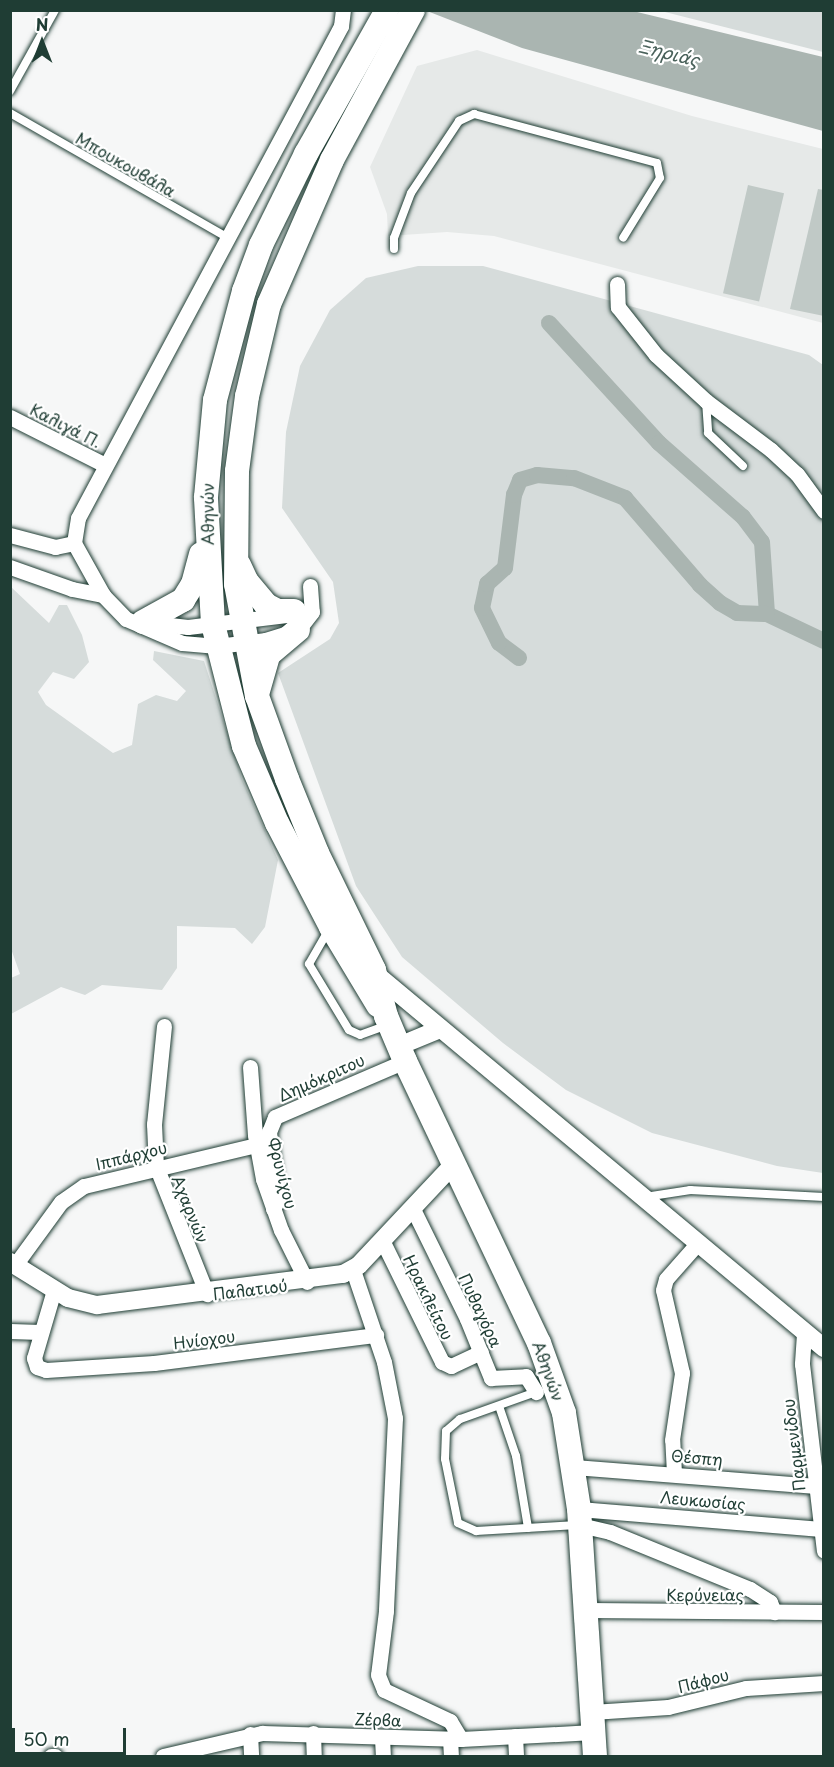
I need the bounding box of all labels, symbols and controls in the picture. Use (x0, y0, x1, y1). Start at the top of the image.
north arrow (12, 12, 72, 72)
text: N (36, 12, 48, 36)
water label: Ξηριάς (637, 35, 701, 71)
street label: Μπουκουβάλα (73, 128, 179, 200)
street label: Καλιγά Π. (27, 399, 105, 451)
street label: Αθηνών (197, 483, 217, 545)
street label: Δημόκριτου (275, 1049, 367, 1105)
street label: Φρυνίχου (264, 1135, 302, 1211)
street label: Ιππάρχου (93, 1137, 169, 1173)
street label: Αχαρνών (169, 1172, 213, 1246)
street label: Ηρακλείτου (400, 1251, 458, 1343)
street label: Πυθαγόρα (456, 1270, 506, 1350)
street label: Παλατιού (212, 1275, 288, 1303)
street label: Ηνίοχου (172, 1326, 236, 1352)
street label: Αθηνών (529, 1338, 569, 1404)
street label: Παρμενίδου (778, 1398, 808, 1492)
street label: Θέσπη (670, 1445, 724, 1469)
street label: Λευκωσίας (659, 1487, 747, 1513)
street label: Κερύνειας (666, 1584, 744, 1604)
street label: Πάφου (675, 1664, 731, 1696)
street label: Ζέρβα (354, 1709, 402, 1729)
scale bar (15, 1716, 129, 1754)
text: 50 m (23, 1725, 70, 1752)

